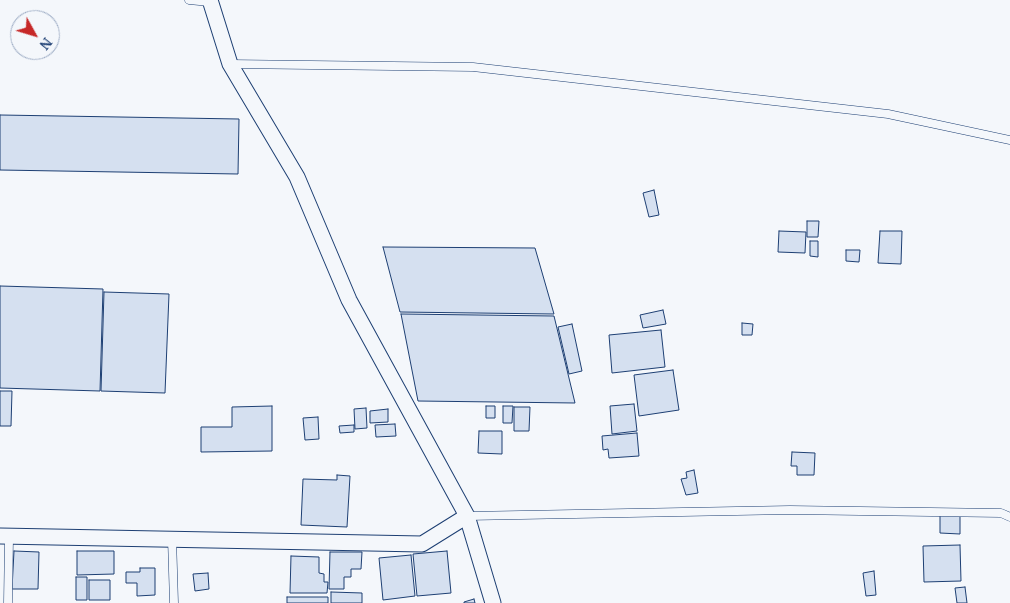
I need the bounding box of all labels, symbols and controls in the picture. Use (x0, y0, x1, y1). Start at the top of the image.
north arrow (10, 10, 60, 60)
text: N (36, 34, 57, 54)

